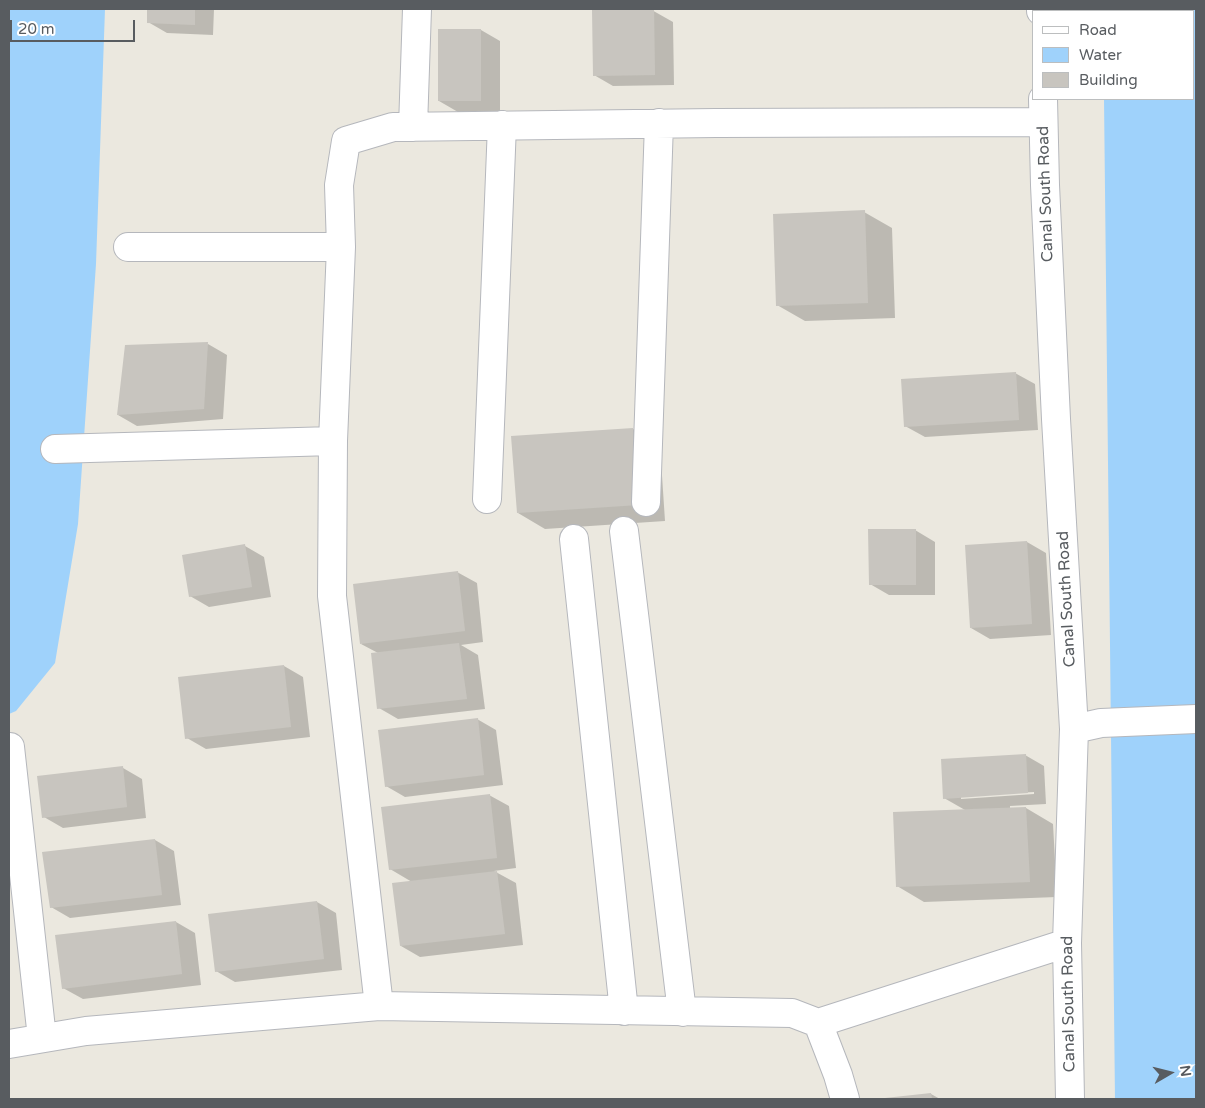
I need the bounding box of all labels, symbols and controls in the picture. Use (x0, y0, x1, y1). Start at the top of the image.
scale bar (12, 10, 138, 42)
legend (1032, 10, 1195, 100)
text: 20 m (18, 20, 55, 38)
text: Road (1079, 21, 1117, 39)
text: Water (1079, 46, 1122, 64)
text: Building (1079, 71, 1138, 89)
street label: Canal South Road (1034, 125, 1058, 263)
street label: Canal South Road (1054, 530, 1080, 668)
street label: Canal South Road (1058, 936, 1080, 1072)
north arrow (1145, 1048, 1195, 1098)
text: N (1176, 1064, 1195, 1078)

